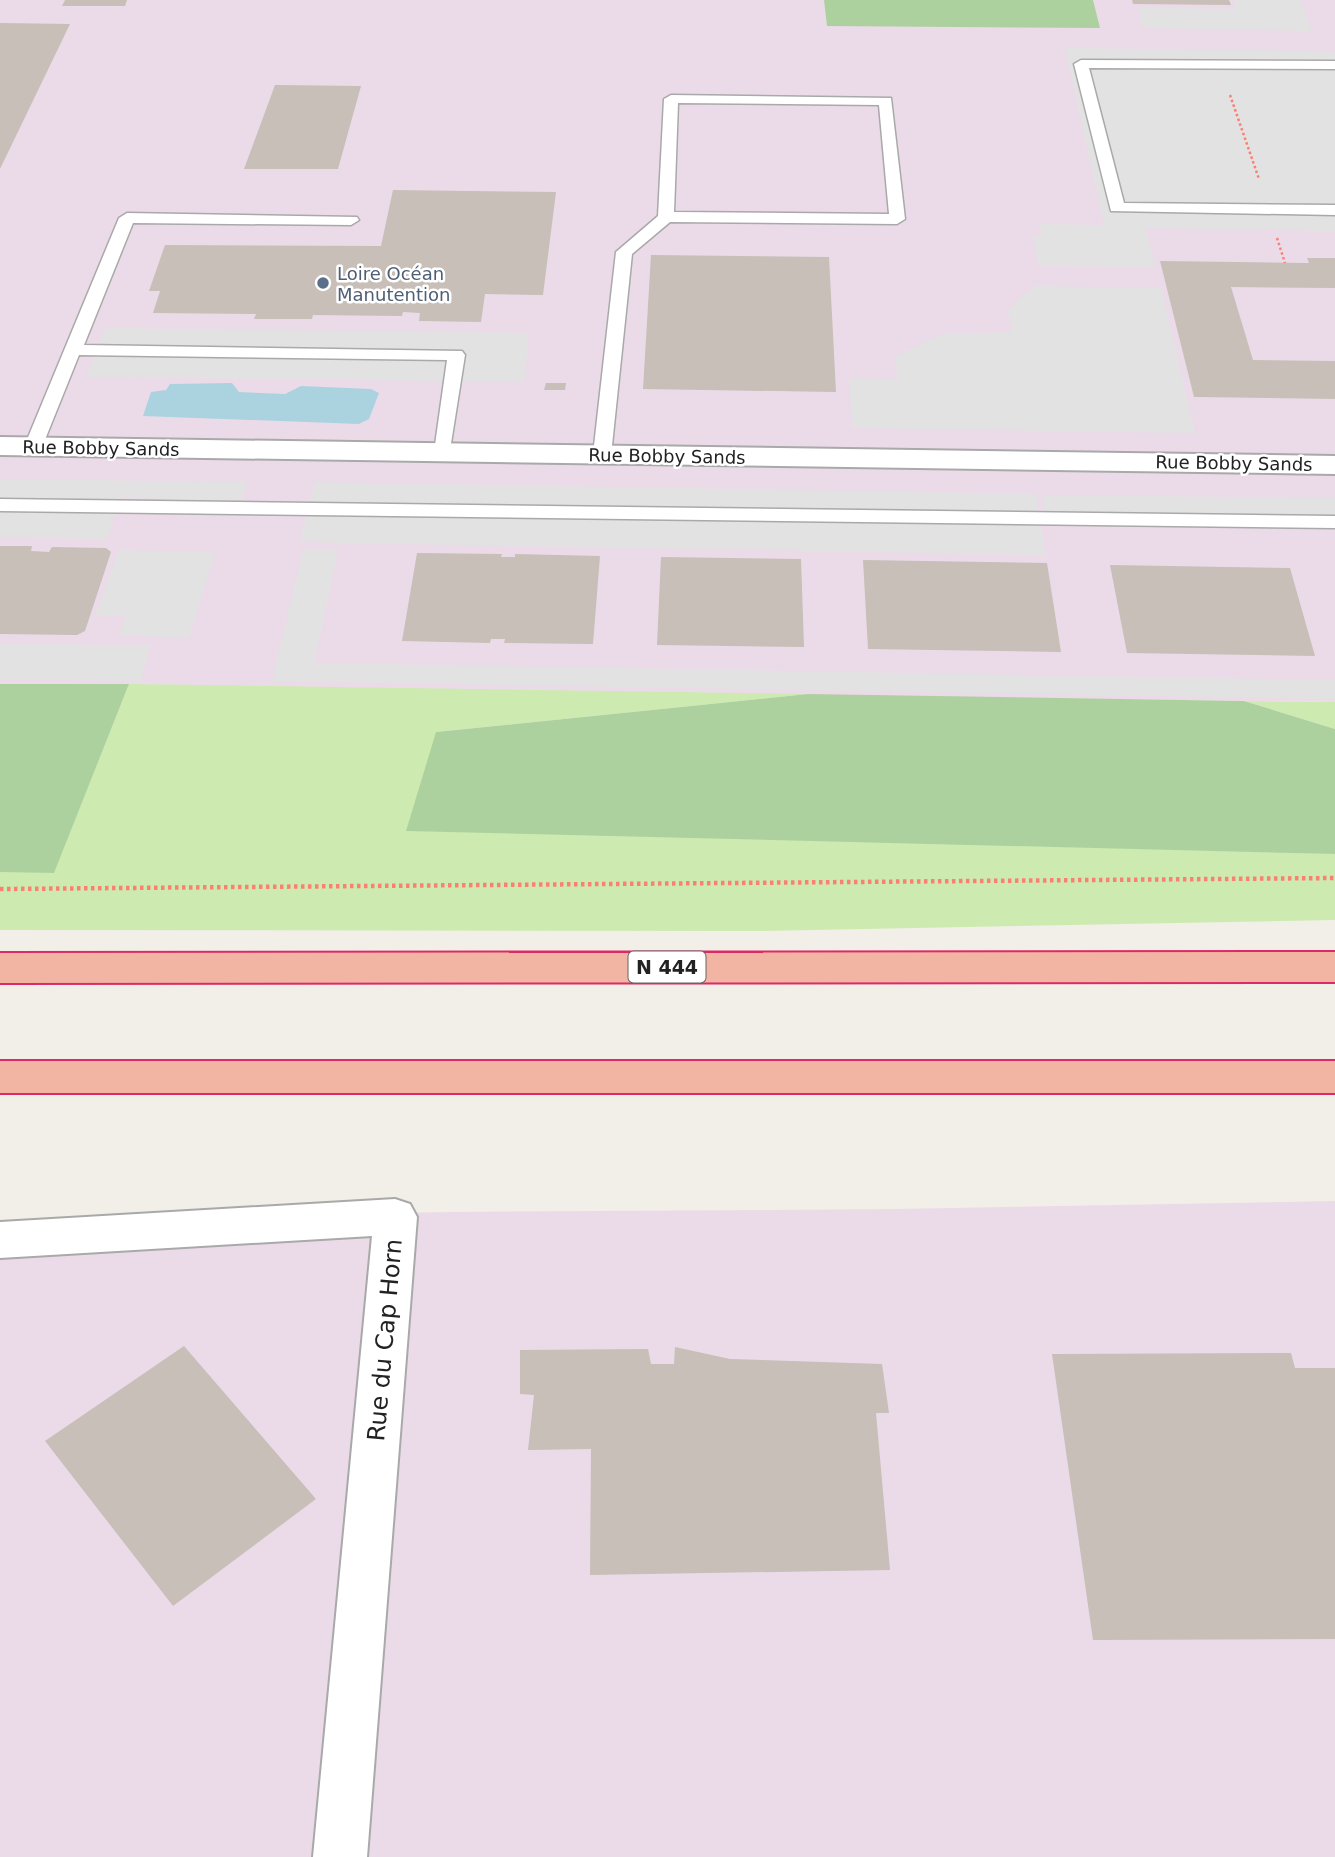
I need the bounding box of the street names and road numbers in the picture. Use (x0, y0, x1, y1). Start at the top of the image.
street label: Rue Bobby Sands (22, 436, 180, 460)
street label: Rue Bobby Sands (588, 444, 746, 468)
street label: Rue Bobby Sands (1155, 451, 1313, 475)
road number: N 444 (628, 951, 706, 982)
street label: Rue du Cap Horn (362, 1238, 408, 1442)

